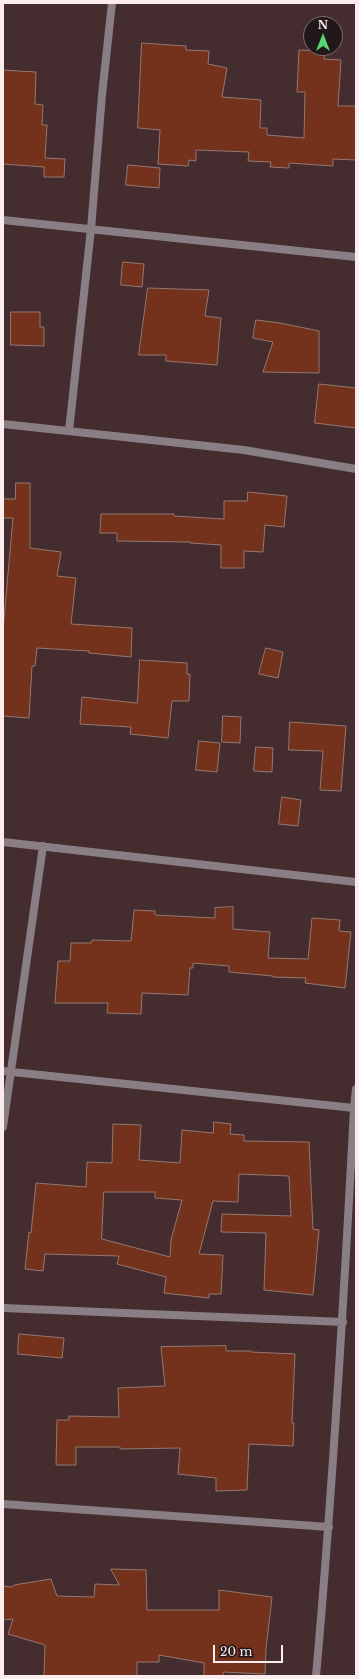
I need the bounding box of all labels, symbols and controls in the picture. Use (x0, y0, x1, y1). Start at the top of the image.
north arrow (303, 16, 343, 56)
text: N (318, 18, 328, 32)
scale bar (215, 1637, 285, 1663)
text: 20 m (220, 1644, 252, 1659)

